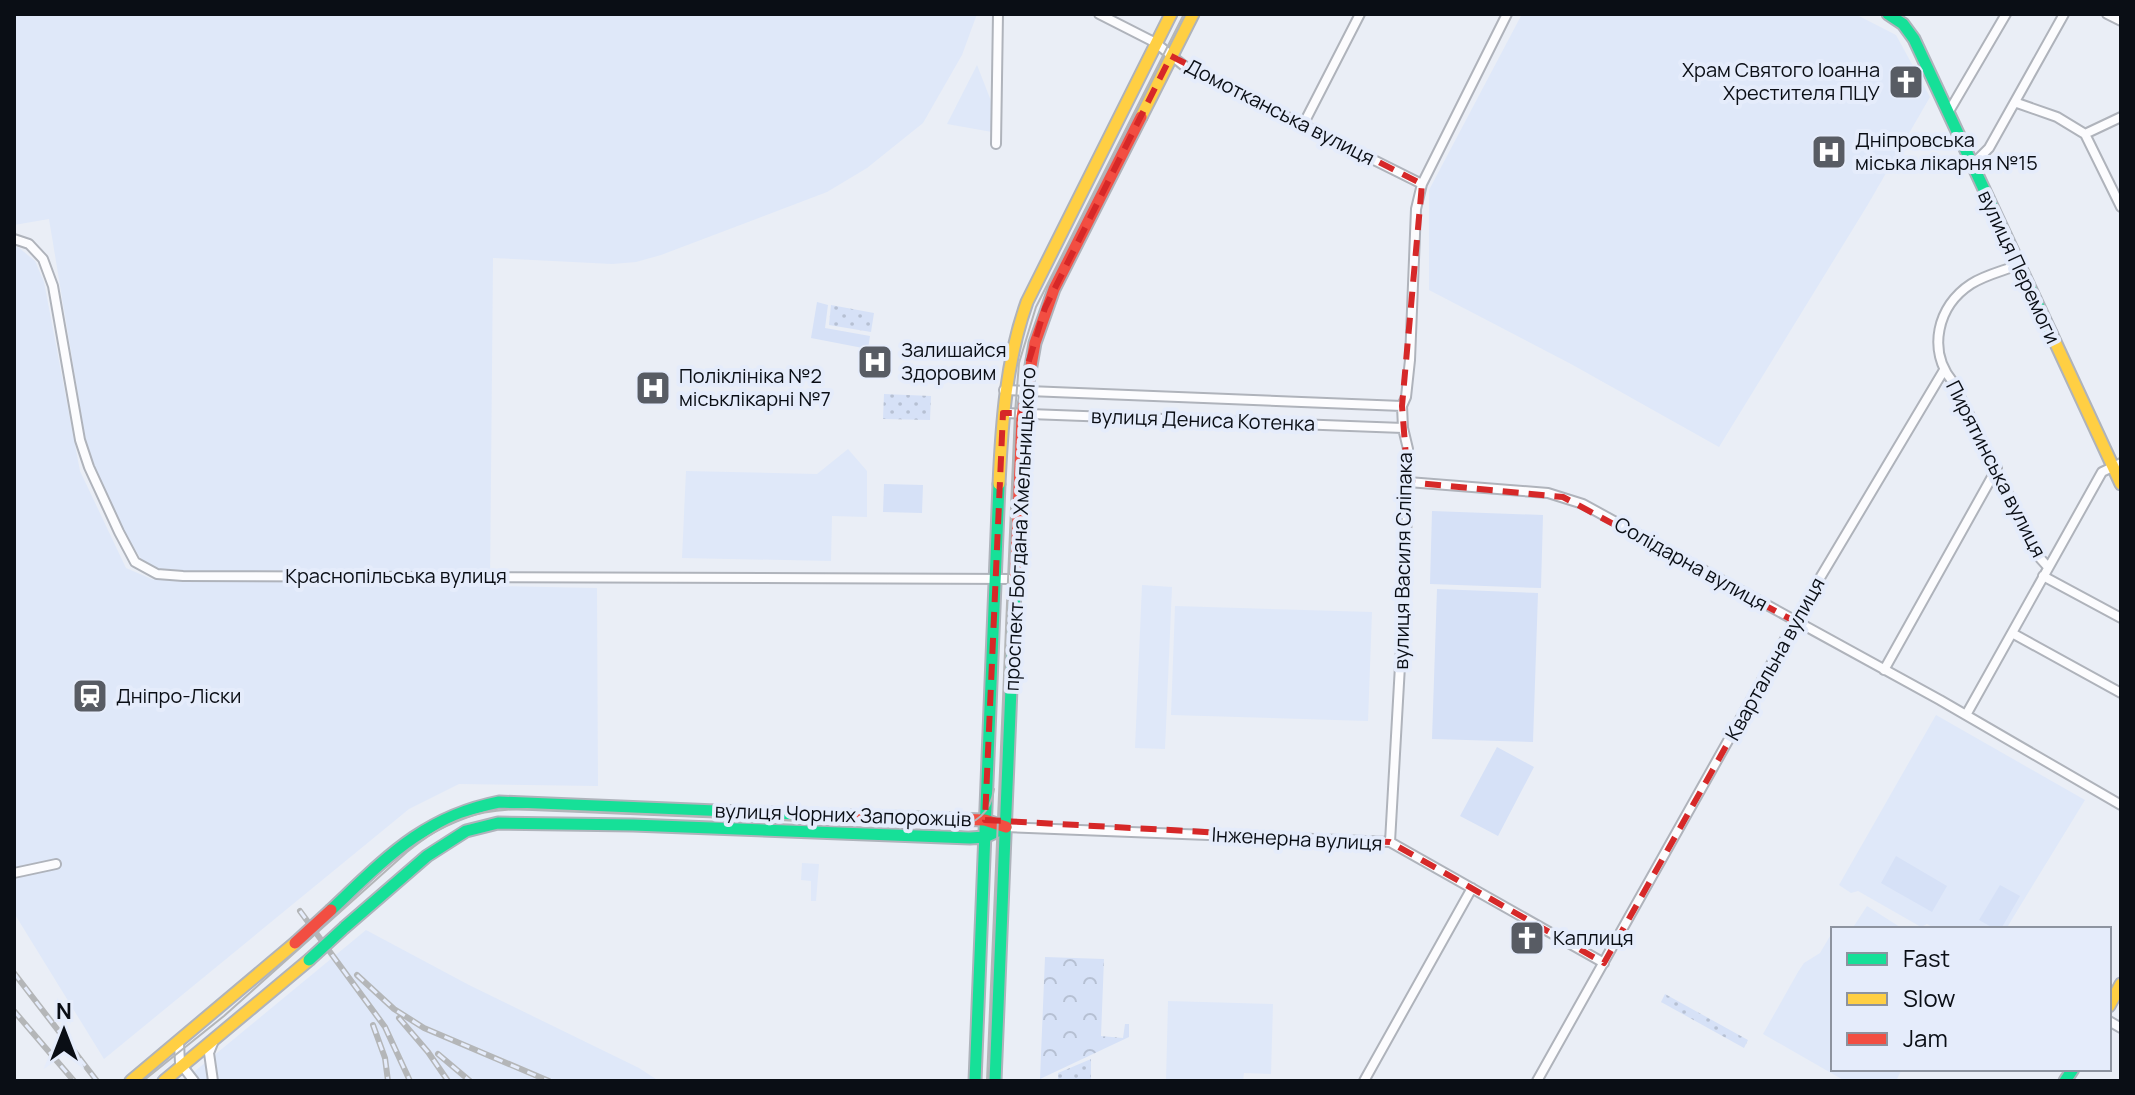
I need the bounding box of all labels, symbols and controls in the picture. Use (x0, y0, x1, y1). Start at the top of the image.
street label: Домотканська вулиця (1181, 52, 1379, 171)
place label: Храм Святого Іоанна Хрестителя ПЦУ (1682, 56, 1881, 106)
church icon: Храм Святого Іоанна Хрестителя ПЦУ (1887, 63, 1925, 101)
place label: Дніпровська міська лікарня №15 (1855, 126, 2038, 176)
hospital icon: Дніпровська міська лікарня №15 (1810, 133, 1848, 171)
street label: вулиця Перемоги (1972, 186, 2067, 348)
place label: Залишайся Здоровим (901, 336, 1007, 386)
hospital icon: Залишайся Здоровим (856, 343, 894, 381)
place label: Поліклініка №2 міськлікарні №7 (679, 362, 831, 412)
street label: проспект Богдана Хмельницького (998, 366, 1041, 692)
hospital icon: Поліклініка №2 міськлікарні №7 (634, 369, 672, 407)
street label: Пирятинська вулиця (1940, 376, 2053, 562)
street label: вулиця Дениса Котенка (1091, 402, 1316, 437)
street label: вулиця Василя Сліпака (1387, 452, 1418, 670)
street label: Солідарна вулиця (1610, 510, 1773, 617)
street label: Краснопільська вулиця (285, 562, 507, 589)
street label: Квартальна вулиця (1719, 572, 1831, 745)
station icon: Дніпро-Ліски (71, 677, 109, 715)
place label: Дніпро-Ліски (116, 682, 241, 709)
street label: вулиця Чорних Запорожців (714, 797, 972, 832)
street label: Інженерна вулиця (1211, 821, 1383, 856)
church icon: Каплиця (1508, 919, 1546, 957)
place label: Каплиця (1553, 924, 1634, 951)
legend (1831, 927, 2111, 1071)
text: Fast (1903, 941, 1950, 974)
text: Slow (1903, 981, 1956, 1014)
north arrow (24, 991, 104, 1071)
text: N (56, 996, 72, 1026)
text: Jam (1903, 1021, 1948, 1054)

